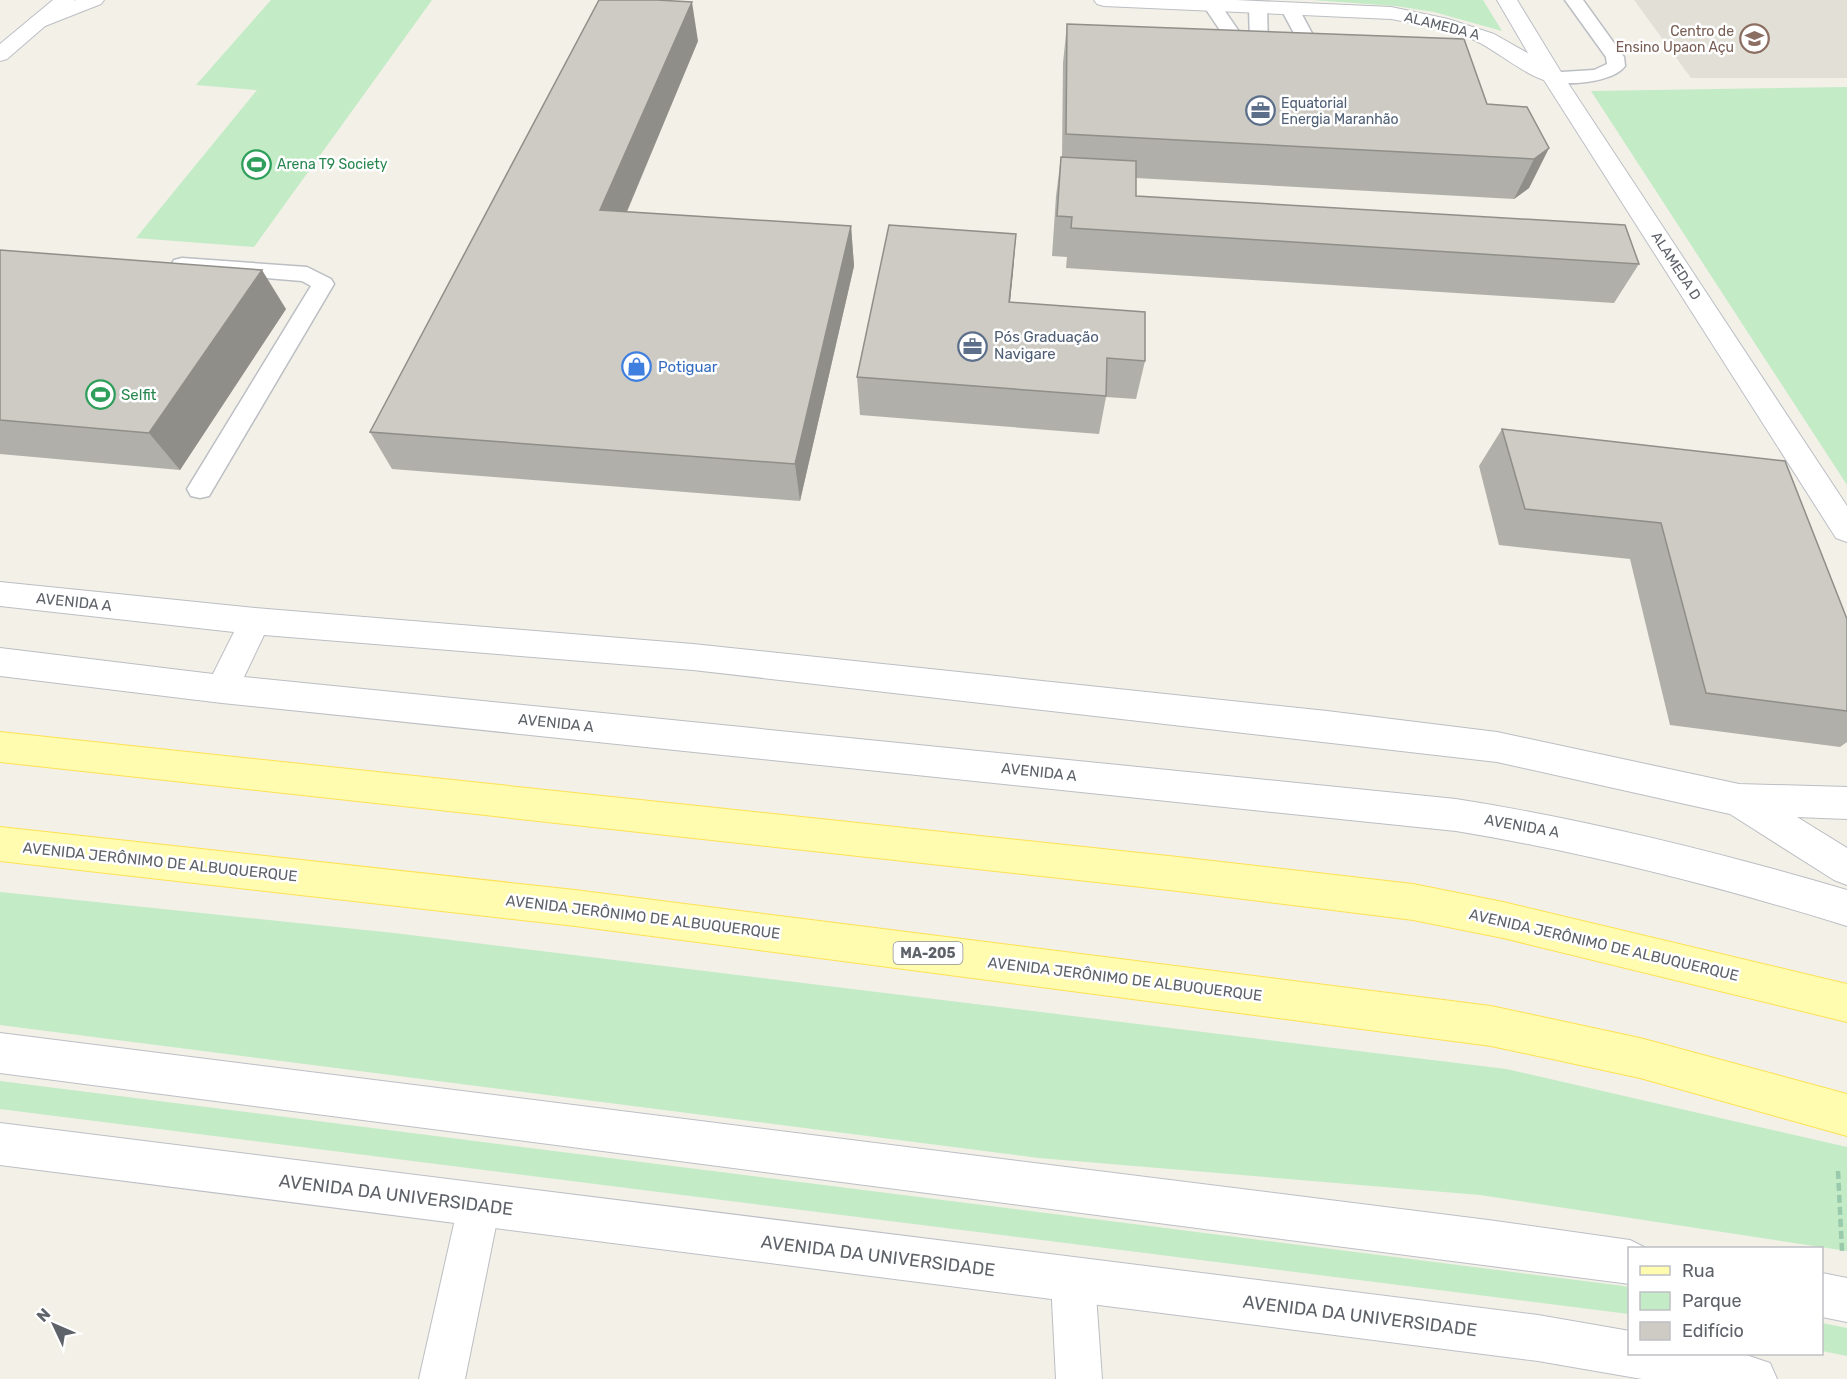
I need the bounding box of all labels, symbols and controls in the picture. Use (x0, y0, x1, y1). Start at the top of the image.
street label: ALAMEDA A (1403, 8, 1482, 44)
place label: Centro de Ensino Upaon Açu (1616, 23, 1734, 56)
school or university icon: Centro de Ensino Upaon Açu (1739, 23, 1771, 55)
office icon: Equatorial Energia Maranhão (1244, 95, 1276, 127)
place label: Equatorial Energia Maranhão (1281, 95, 1398, 128)
sports icon: Arena T9 Society (240, 148, 272, 180)
place label: Arena T9 Society (277, 156, 388, 173)
street label: ALAMEDA D (1648, 229, 1704, 303)
place label: Pós Graduação Navigare (994, 328, 1099, 363)
office icon: Pós Graduação Navigare (957, 330, 989, 362)
shop icon: Potiguar (621, 351, 653, 383)
place label: Potiguar (658, 358, 718, 376)
sports icon: Selfit (84, 379, 116, 411)
place label: Selfit (121, 386, 157, 404)
street label: AVENIDA A (35, 589, 113, 615)
street label: AVENIDA A (517, 710, 595, 736)
street label: AVENIDA A (1000, 759, 1078, 785)
street label: AVENIDA A (1483, 811, 1561, 841)
street label: AVENIDA JERÔNIMO DE ALBUQUERQUE (22, 839, 298, 885)
street label: AVENIDA JERÔNIMO DE ALBUQUERQUE (505, 891, 781, 943)
street label: AVENIDA JERÔNIMO DE ALBUQUERQUE (1467, 905, 1741, 985)
road number: MA-205 (894, 942, 962, 964)
street label: AVENIDA JERÔNIMO DE ALBUQUERQUE (987, 953, 1263, 1005)
street label: AVENIDA DA UNIVERSIDADE (278, 1170, 514, 1220)
street label: AVENIDA DA UNIVERSIDADE (760, 1231, 996, 1281)
legend (1628, 1247, 1823, 1355)
text: Rua (1682, 1260, 1715, 1282)
text: Parque (1682, 1290, 1742, 1312)
street label: AVENIDA DA UNIVERSIDADE (1242, 1291, 1478, 1341)
north arrow (24, 1295, 84, 1355)
text: N (33, 1304, 54, 1326)
text: Edifício (1682, 1320, 1744, 1342)

